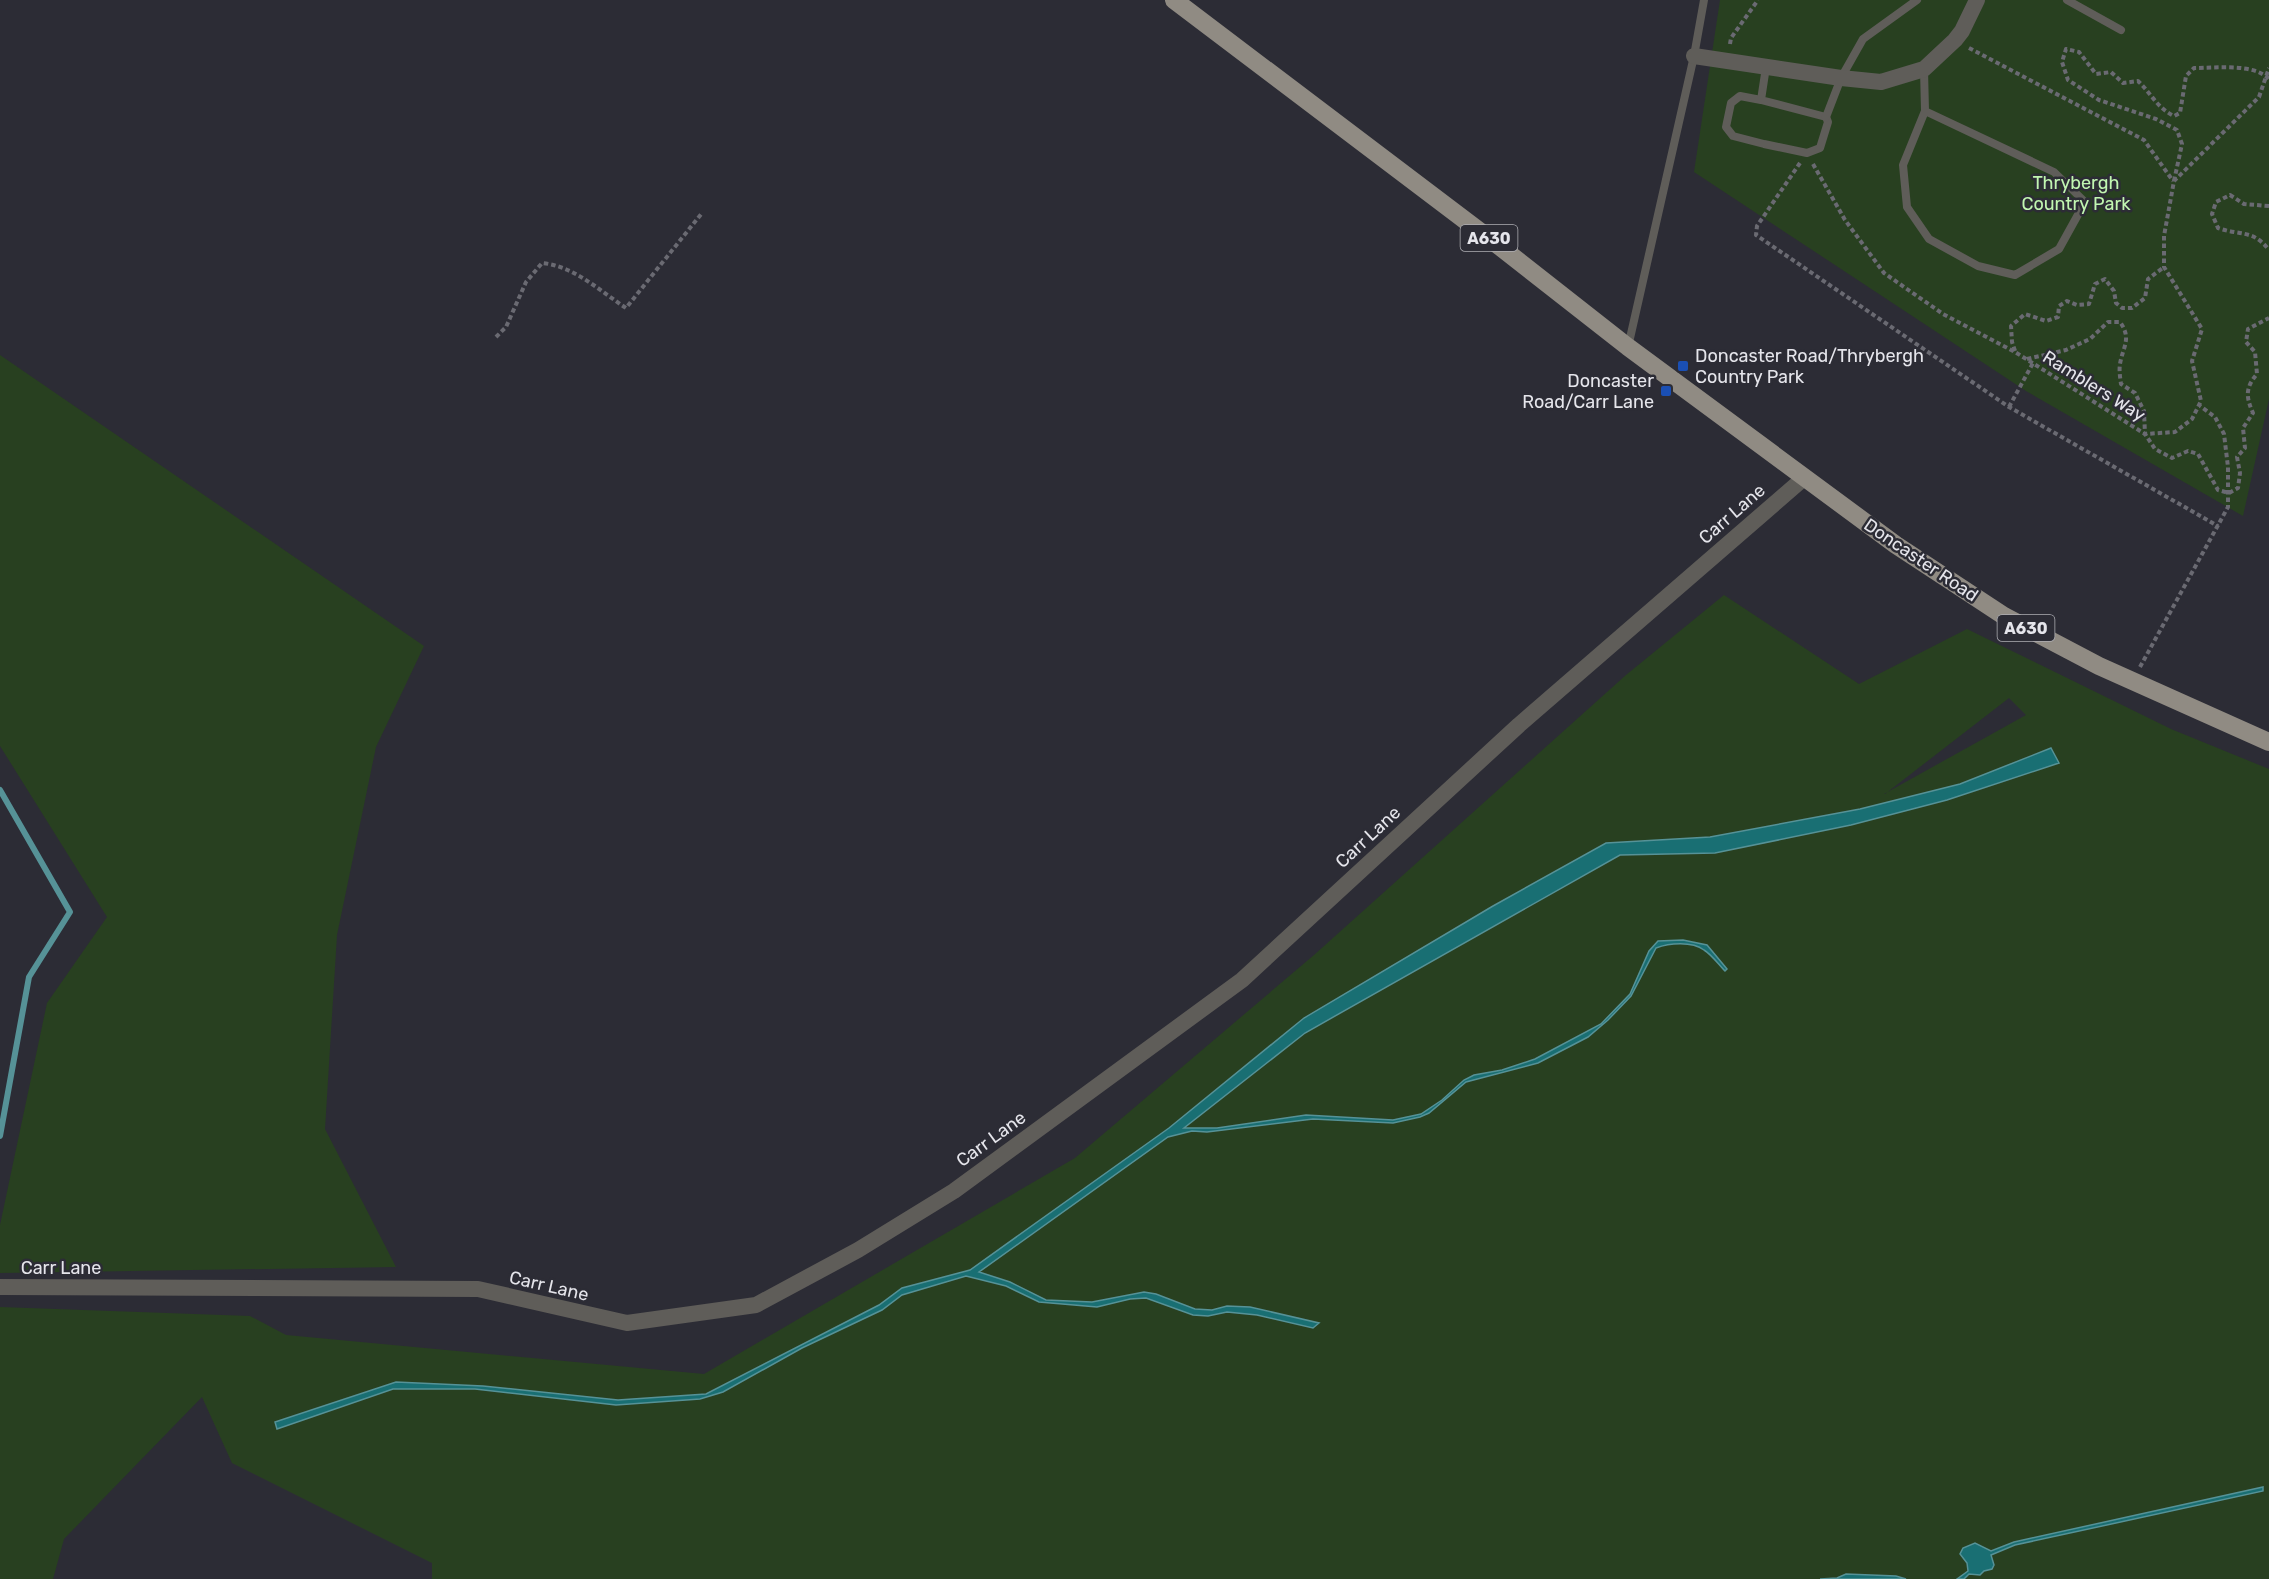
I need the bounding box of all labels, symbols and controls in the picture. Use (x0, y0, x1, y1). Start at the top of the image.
park label: Thrybergh Country Park (2021, 172, 2131, 215)
road number: A630 (1460, 225, 1518, 251)
place label: Doncaster Road/Thrybergh Country Park (1695, 345, 1924, 388)
street label: Ramblers Way (2039, 346, 2149, 426)
marker: Doncaster Road/Thrybergh Country Park (1676, 359, 1690, 373)
place label: Doncaster Road/Carr Lane (1522, 370, 1654, 413)
marker: Doncaster Road/Carr Lane (1659, 384, 1673, 398)
street label: Carr Lane (1694, 479, 1770, 549)
street label: Doncaster Road (1860, 514, 1982, 606)
road number: A630 (1998, 615, 2054, 641)
street label: Carr Lane (1331, 801, 1405, 873)
street label: Carr Lane (952, 1106, 1030, 1172)
street label: Carr Lane (21, 1257, 101, 1279)
street label: Carr Lane (507, 1266, 591, 1306)

